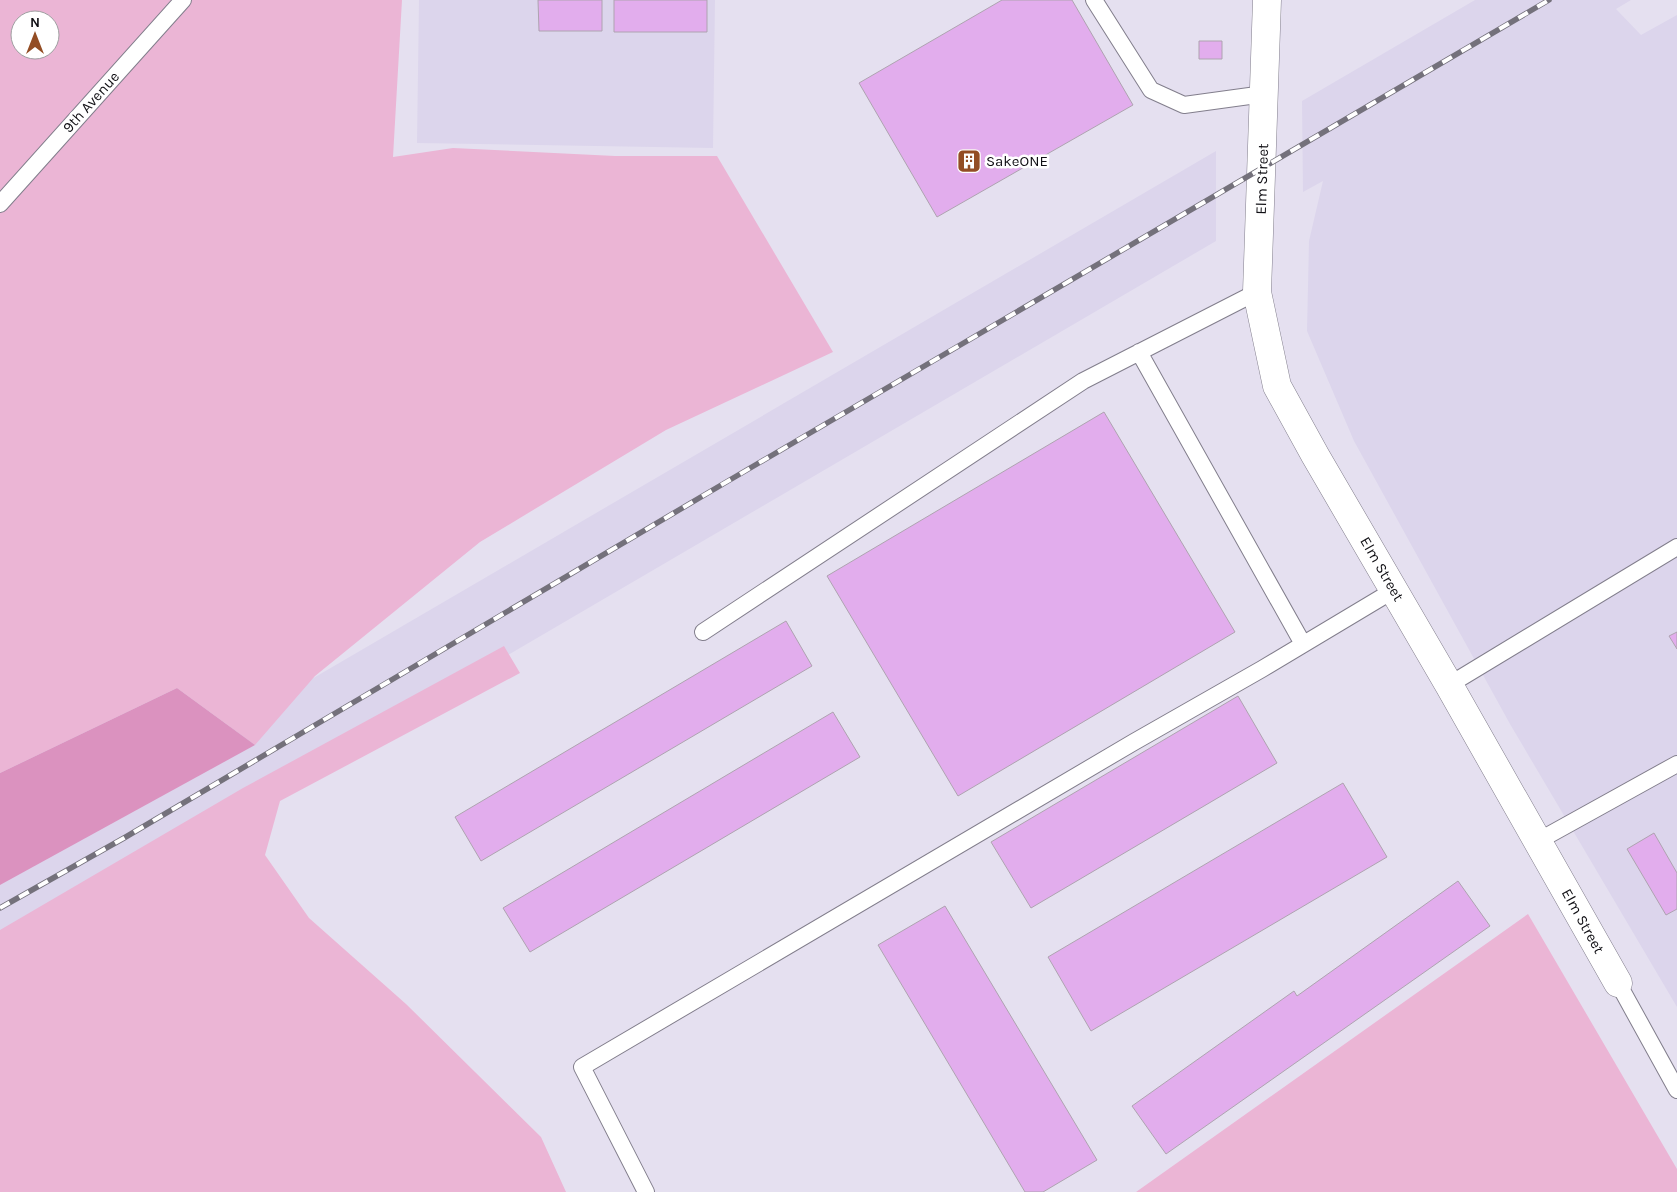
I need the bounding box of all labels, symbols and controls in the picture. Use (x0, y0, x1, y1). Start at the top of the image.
north arrow (10, 10, 60, 60)
text: N (30, 14, 40, 31)
street label: 9th Avenue (59, 68, 123, 136)
street label: Elm Street (1252, 143, 1272, 215)
building icon: SakeONE (956, 148, 982, 174)
place label: SakeONE (986, 152, 1048, 170)
street label: Elm Street (1356, 534, 1408, 605)
street label: Elm Street (1558, 885, 1608, 957)

